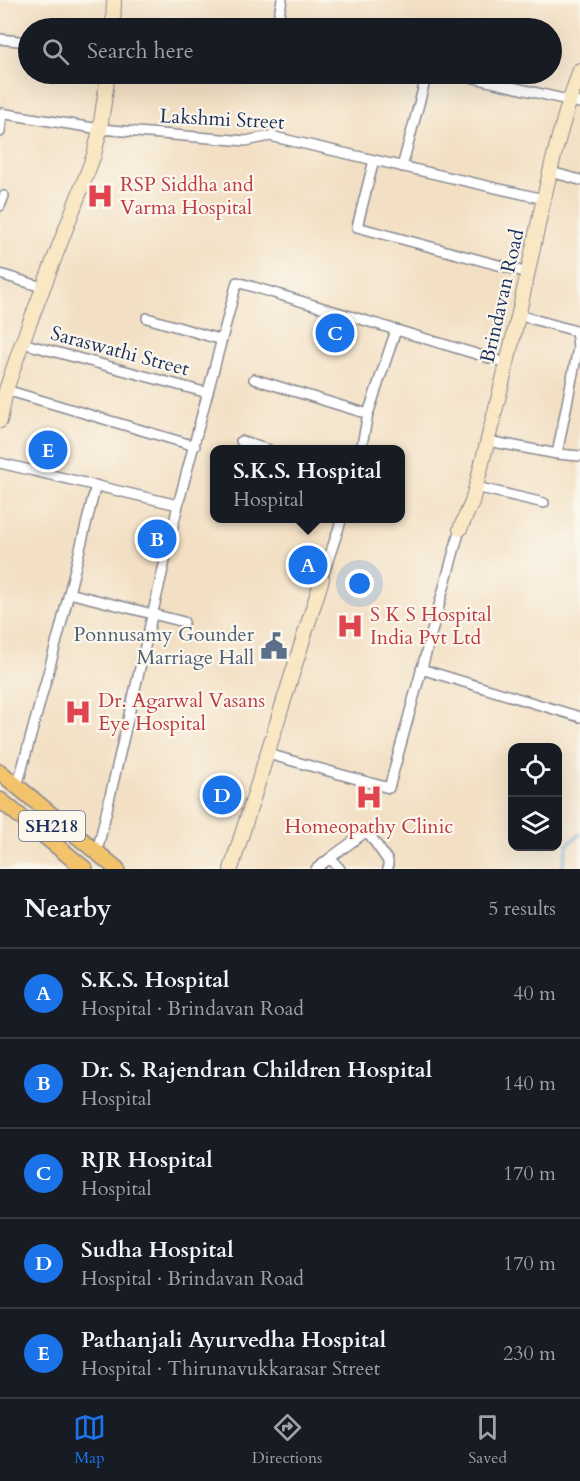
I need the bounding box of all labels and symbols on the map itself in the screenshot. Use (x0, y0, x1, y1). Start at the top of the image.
street label: Lakshmi Street (159, 102, 286, 136)
place label: RSP Siddha and Varma Hospital (120, 171, 254, 221)
hospital icon: RSP Siddha and Varma Hospital (85, 181, 115, 211)
street label: Brindavan Road (473, 226, 531, 366)
pin: C (316, 310, 354, 356)
street label: Saraswathi Street (48, 320, 193, 383)
pin: E (28, 428, 68, 472)
pin: B (138, 516, 176, 562)
pin: A (288, 542, 328, 588)
your location (345, 569, 374, 598)
place label: S K S Hospital India Pvt Ltd (370, 601, 492, 651)
hospital icon: S K S Hospital India Pvt Ltd (335, 611, 365, 641)
place label: Ponnusamy Gounder Marriage Hall (73, 621, 255, 671)
public building icon: Ponnusamy Gounder Marriage Hall (259, 631, 289, 661)
place label: Dr. Agarwal Vasans Eye Hospital (98, 687, 265, 737)
hospital icon: Dr. Agarwal Vasans Eye Hospital (63, 697, 93, 727)
pin: D (202, 772, 242, 818)
hospital icon: Homeopathy Clinic (354, 782, 384, 812)
road number: SH218 (19, 811, 85, 841)
place label: Homeopathy Clinic (285, 813, 453, 840)

